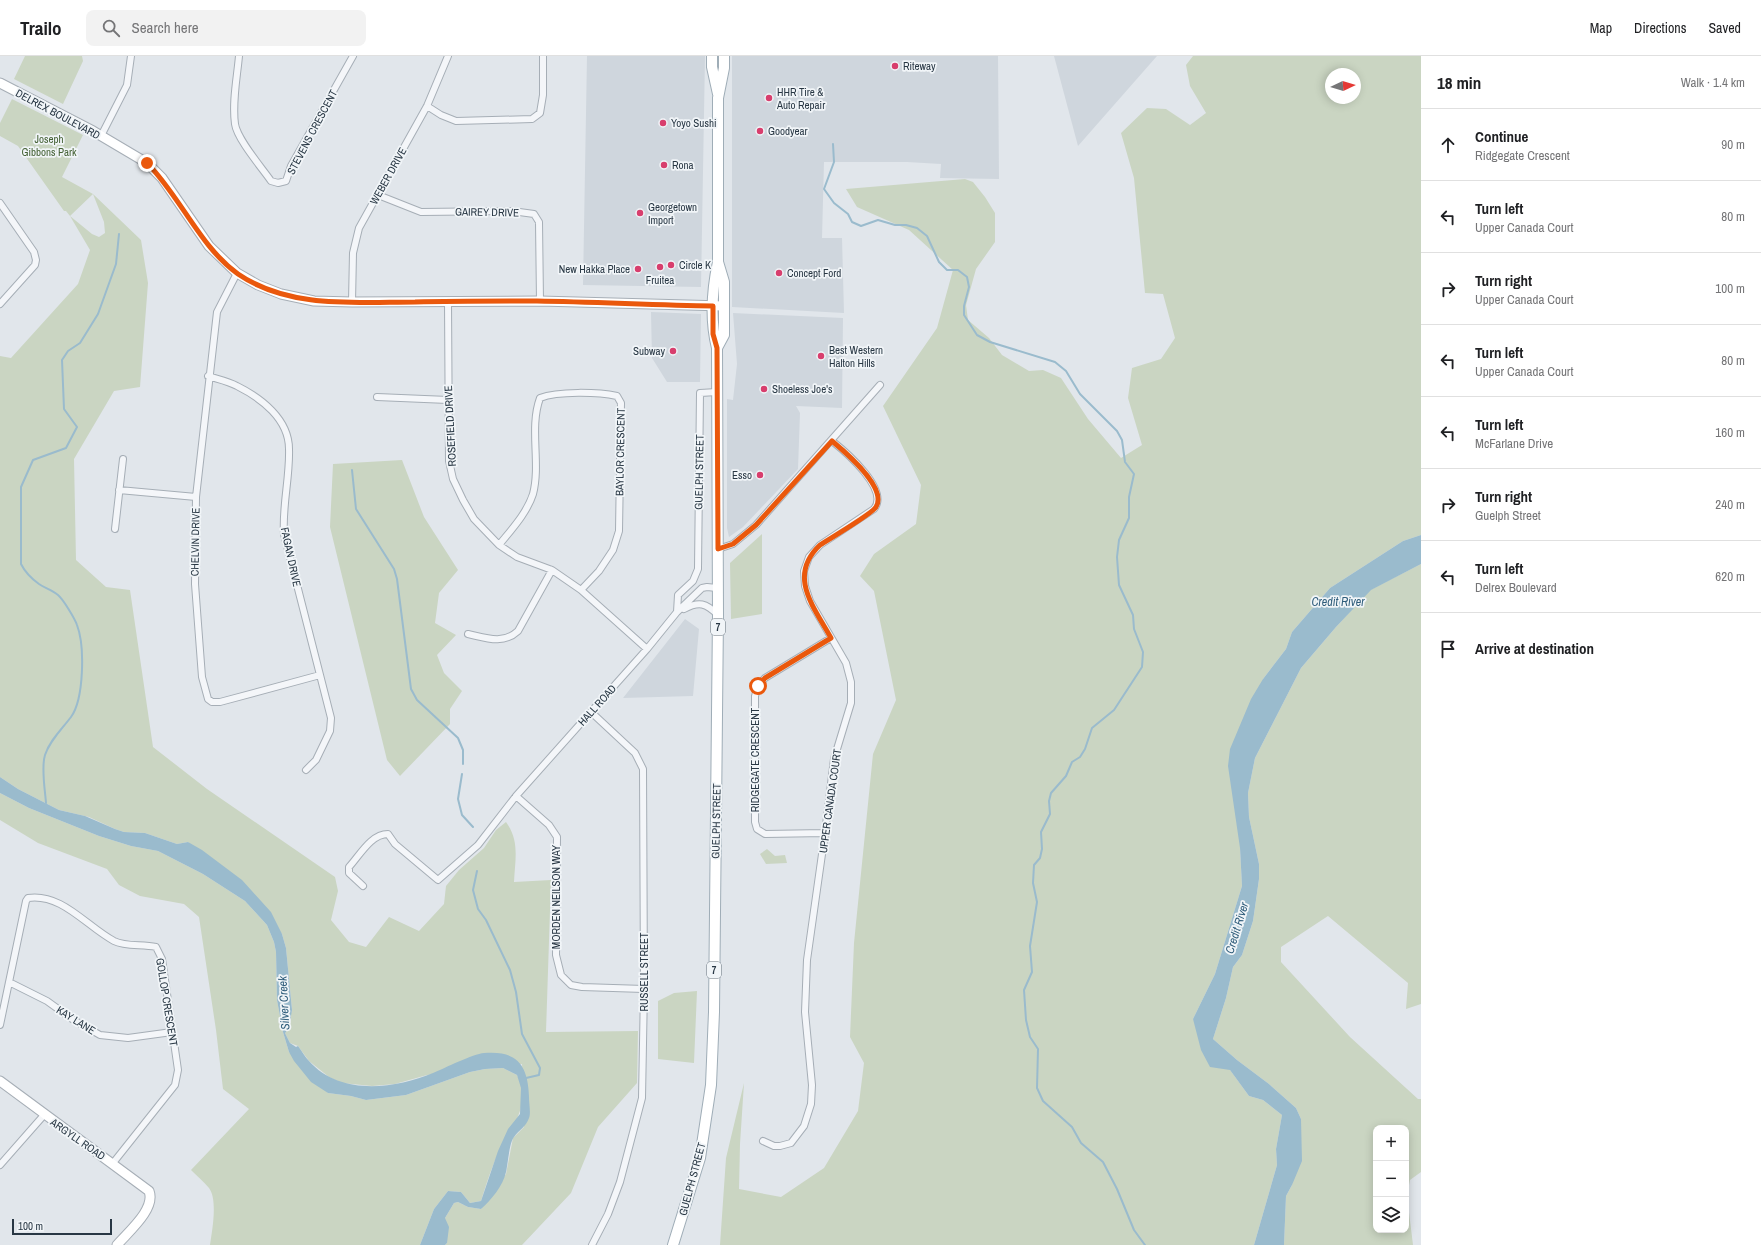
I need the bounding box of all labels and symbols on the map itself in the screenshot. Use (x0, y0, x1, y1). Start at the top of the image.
place label: Riteway (903, 59, 936, 73)
marker: Riteway (890, 61, 900, 71)
north arrow (1325, 68, 1361, 104)
place label: HHR Tire & Auto Repair (776, 85, 825, 112)
street label: DELREX BOULEVARD (13, 86, 103, 142)
street label: STEVENS CRESCENT (284, 87, 341, 177)
marker: HHR Tire & Auto Repair (764, 93, 774, 103)
place label: Yoyo Sushi (671, 116, 716, 130)
marker: Yoyo Sushi (658, 118, 668, 128)
place label: Goodyear (768, 124, 808, 138)
marker: Goodyear (755, 126, 765, 136)
park label: Joseph Gibbons Park (21, 132, 77, 159)
street label: WEBER DRIVE (367, 145, 409, 207)
route end (138, 154, 156, 172)
place label: Rona (672, 158, 694, 172)
marker: Rona (659, 160, 669, 170)
place label: Georgetown Import (648, 200, 697, 227)
street label: GAIREY DRIVE (455, 204, 519, 220)
marker: Georgetown Import (635, 208, 645, 218)
place label: Circle K (679, 258, 711, 272)
marker: Circle K (666, 260, 676, 270)
place label: New Hakka Place (559, 262, 630, 276)
marker: Fruitea (655, 262, 665, 272)
marker: New Hakka Place (633, 264, 643, 274)
place label: Concept Ford (787, 266, 841, 280)
marker: Concept Ford (774, 268, 784, 278)
place label: Fruitea (646, 273, 674, 287)
place label: Best Western Halton Hills (829, 343, 883, 370)
place label: Subway (633, 344, 665, 358)
marker: Subway (668, 346, 678, 356)
marker: Best Western Halton Hills (816, 351, 826, 361)
place label: Shoeless Joe's (772, 382, 833, 396)
marker: Shoeless Joe's (759, 384, 769, 394)
street label: ROSEFIELD DRIVE (441, 385, 459, 467)
street label: BAYLOR CRESCENT (612, 407, 628, 496)
street label: GUELPH STREET (691, 434, 707, 510)
place label: Esso (732, 468, 752, 482)
marker: Esso (755, 470, 765, 480)
street label: CHELVIN DRIVE (187, 508, 203, 576)
street label: FAGAN DRIVE (278, 526, 304, 588)
water label: Credit River (1311, 594, 1365, 610)
road number: 7 (711, 619, 725, 635)
route start (749, 677, 767, 695)
street label: HALL ROAD (575, 681, 619, 729)
street label: RIDGEGATE CRESCENT (748, 707, 762, 812)
street label: UPPER CANADA COURT (816, 748, 844, 854)
street label: GUELPH STREET (708, 783, 724, 859)
street label: MORDEN NEILSON WAY (549, 845, 563, 949)
water label: Credit River (1222, 900, 1253, 956)
street label: RUSSELL STREET (637, 932, 651, 1011)
street label: GOLLOP CRESCENT (153, 957, 181, 1048)
road number: 7 (707, 962, 721, 978)
water label: Silver Creek (275, 974, 293, 1030)
street label: KAY LANE (54, 1003, 98, 1037)
street label: ARGYLL ROAD (47, 1114, 108, 1163)
street label: GUELPH STREET (676, 1140, 709, 1217)
scale bar (12, 1217, 112, 1236)

